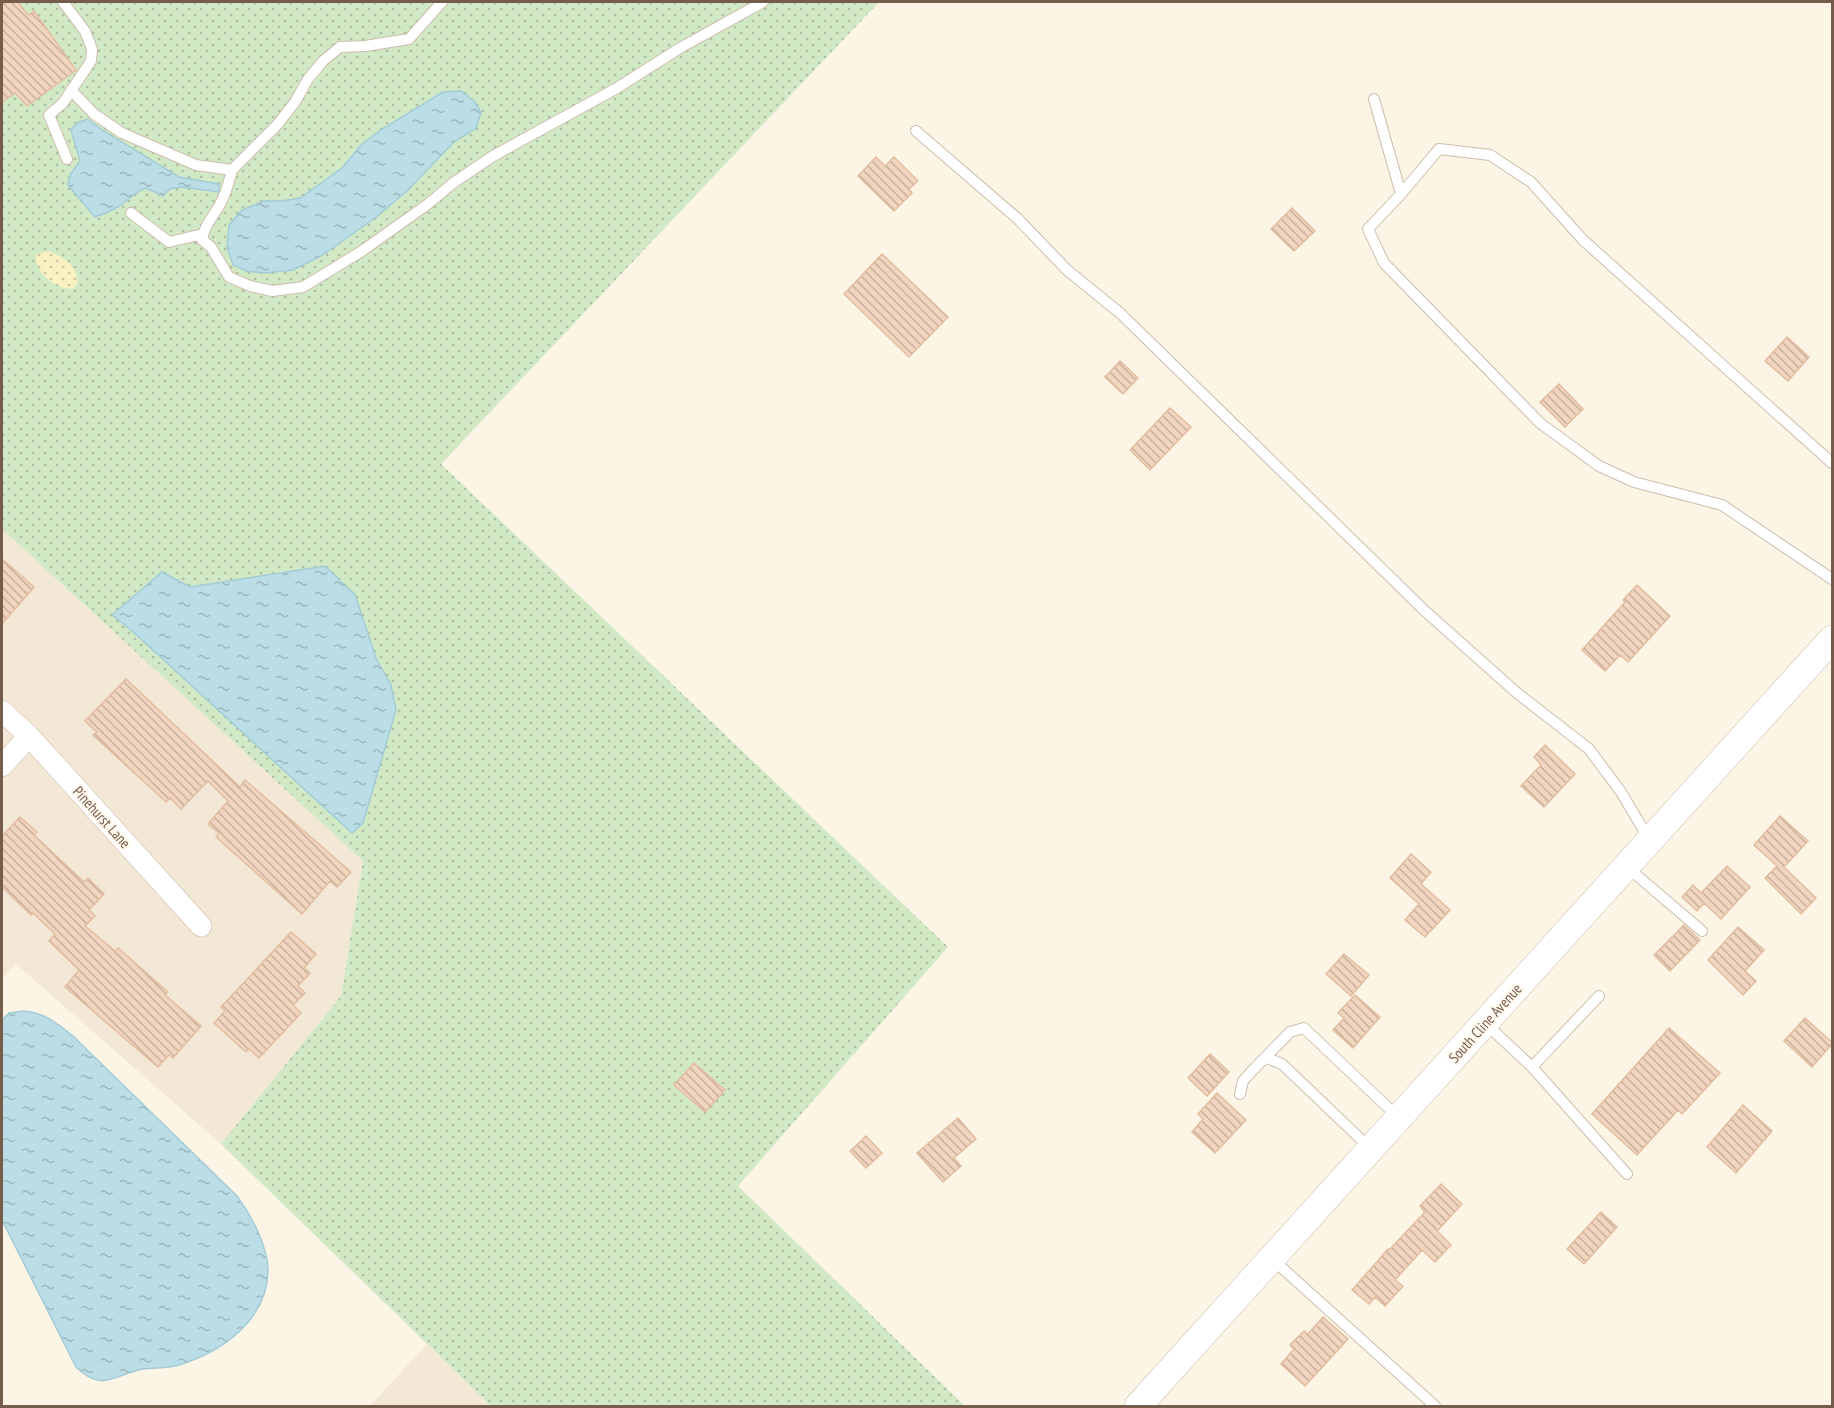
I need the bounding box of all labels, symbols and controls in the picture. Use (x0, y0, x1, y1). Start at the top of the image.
street label: Pinehurst Lane (69, 782, 135, 852)
street label: South Cline Avenue (1444, 979, 1526, 1067)

